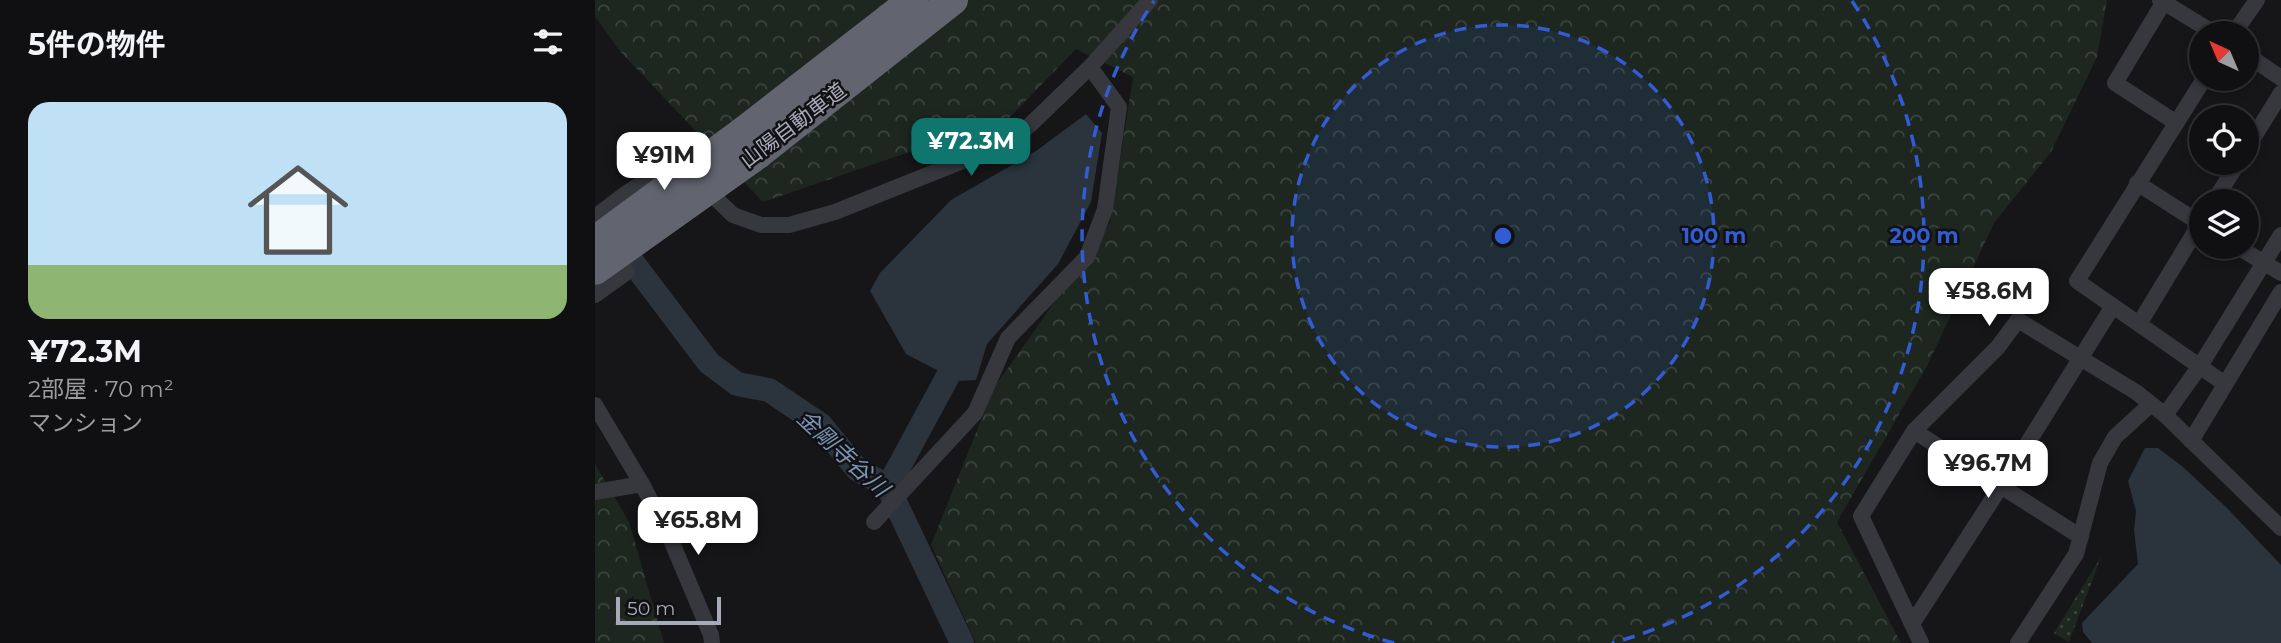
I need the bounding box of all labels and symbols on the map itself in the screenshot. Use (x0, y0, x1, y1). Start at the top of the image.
north arrow (2189, 21, 2259, 91)
street label: 山陽自動車道 (735, 77, 851, 173)
pin: ¥72.3M (914, 118, 1028, 178)
pin: ¥91M (623, 132, 705, 192)
text: 100 m (1682, 223, 1746, 248)
text: 200 m (1890, 223, 1958, 248)
centre of rings (1491, 224, 1515, 248)
pin: ¥58.6M (1932, 268, 2046, 328)
water label: 金剛寺谷川 (791, 404, 897, 504)
pin: ¥96.7M (1931, 440, 2045, 500)
pin: ¥65.8M (641, 498, 755, 557)
scale bar (616, 594, 721, 626)

